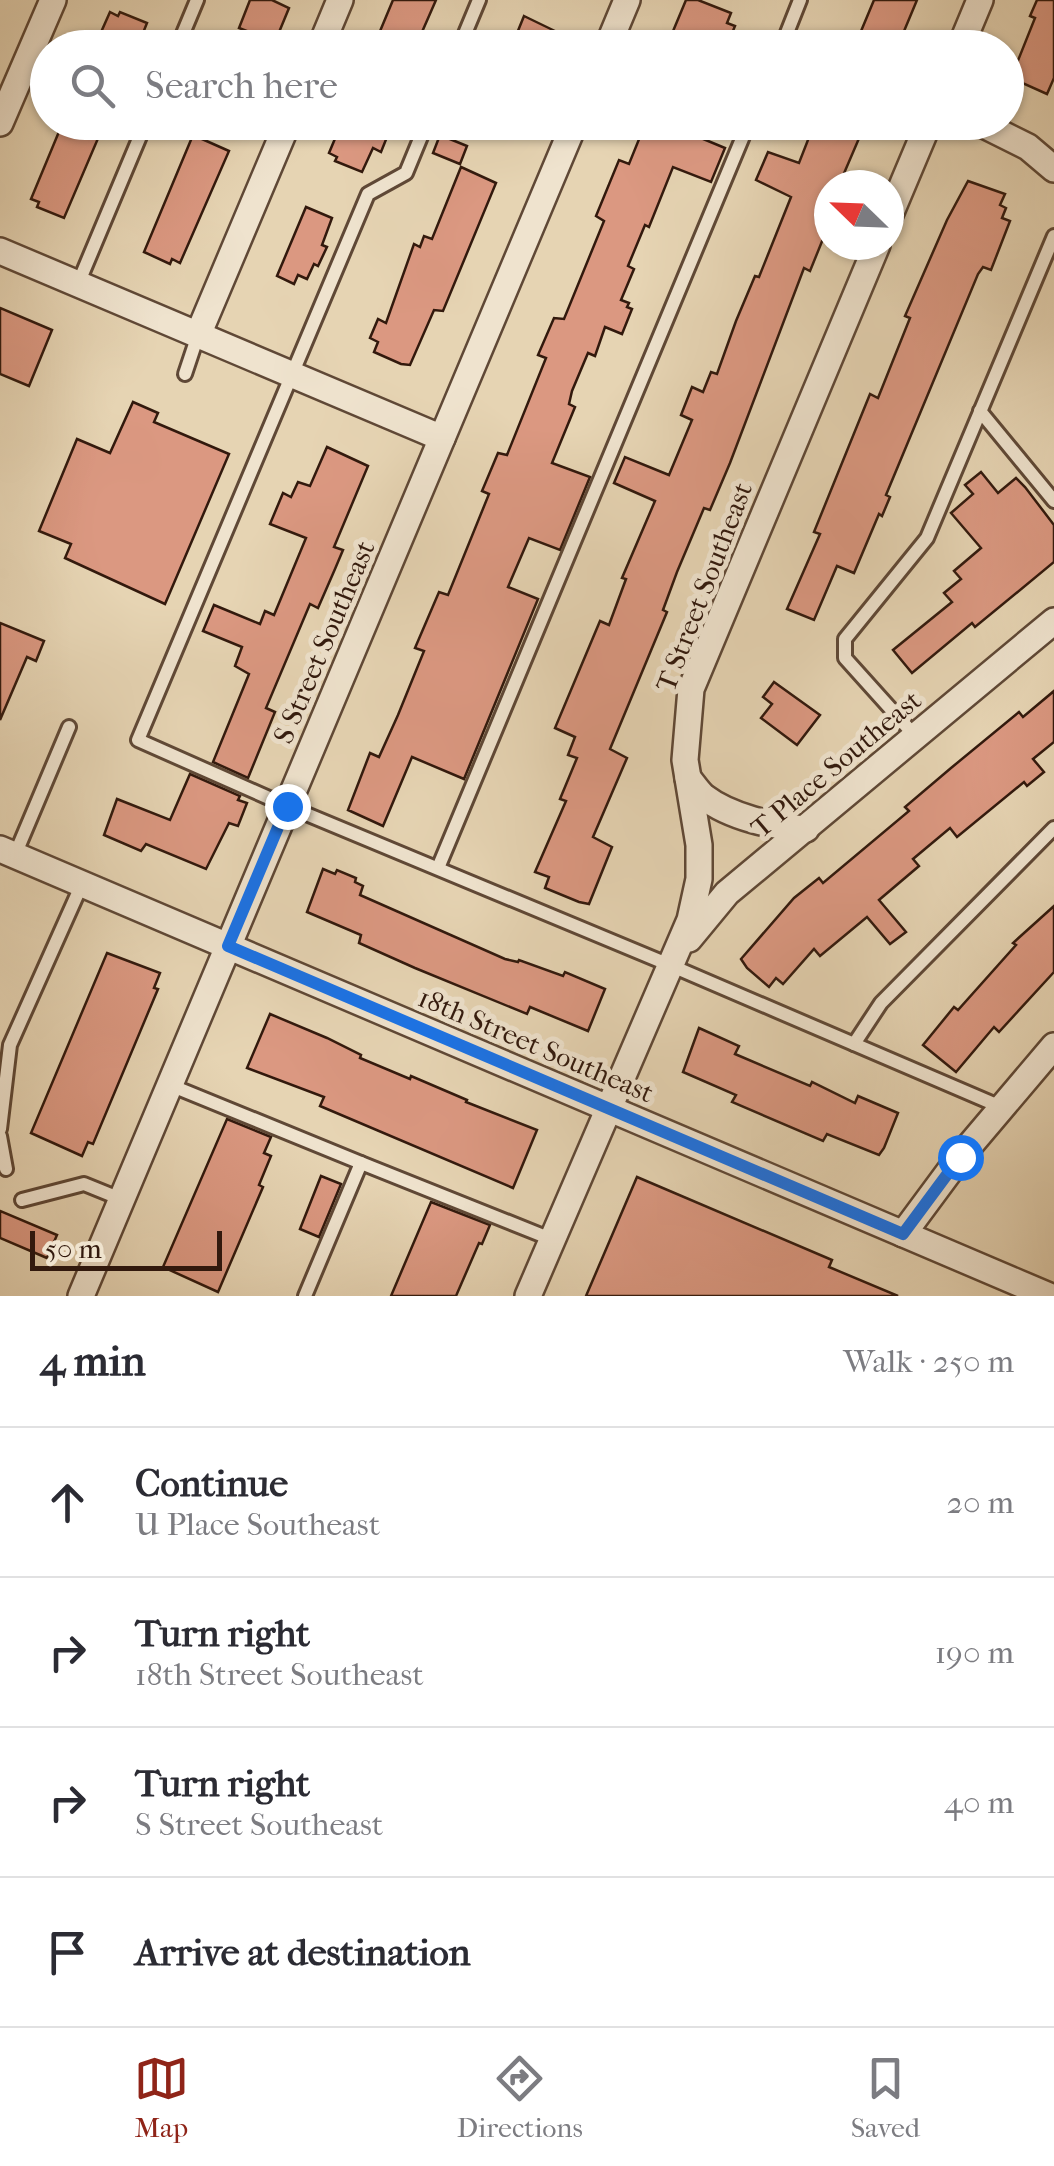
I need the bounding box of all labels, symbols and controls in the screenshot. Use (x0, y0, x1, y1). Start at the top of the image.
search box (30, 30, 1024, 140)
icon: search (65, 58, 120, 113)
text: Search here (145, 63, 338, 108)
north arrow (814, 170, 904, 260)
street label: T Street Southeast (649, 478, 759, 696)
street label: S Street Southeast (266, 536, 382, 748)
street label: T Place Southeast (744, 683, 928, 845)
route end (265, 784, 311, 830)
street label: 18th Street Southeast (413, 980, 659, 1110)
route start (938, 1135, 984, 1181)
scale bar (30, 1226, 222, 1270)
text: 50 m (45, 1232, 102, 1265)
text: 4 min (40, 1337, 146, 1386)
text: Walk · 250 m (843, 1343, 1014, 1380)
text: Continue (135, 1461, 288, 1506)
icon: ahead (40, 1475, 95, 1530)
text: 20 m (946, 1484, 1014, 1521)
text: U Place Southeast (135, 1506, 380, 1543)
text: Turn right (135, 1611, 310, 1656)
icon: right (40, 1625, 95, 1680)
text: 190 m (935, 1634, 1014, 1671)
text: 18th Street Southeast (135, 1656, 424, 1693)
text: Turn right (135, 1761, 310, 1806)
icon: right (40, 1775, 95, 1830)
text: 40 m (944, 1784, 1014, 1821)
text: S Street Southeast (135, 1806, 383, 1843)
icon: arrive (40, 1925, 95, 1980)
text: Arrive at destination (135, 1930, 471, 1975)
tab: Map (134, 2051, 189, 2144)
tab: Directions (457, 2051, 583, 2144)
tab: Saved (851, 2051, 920, 2144)

